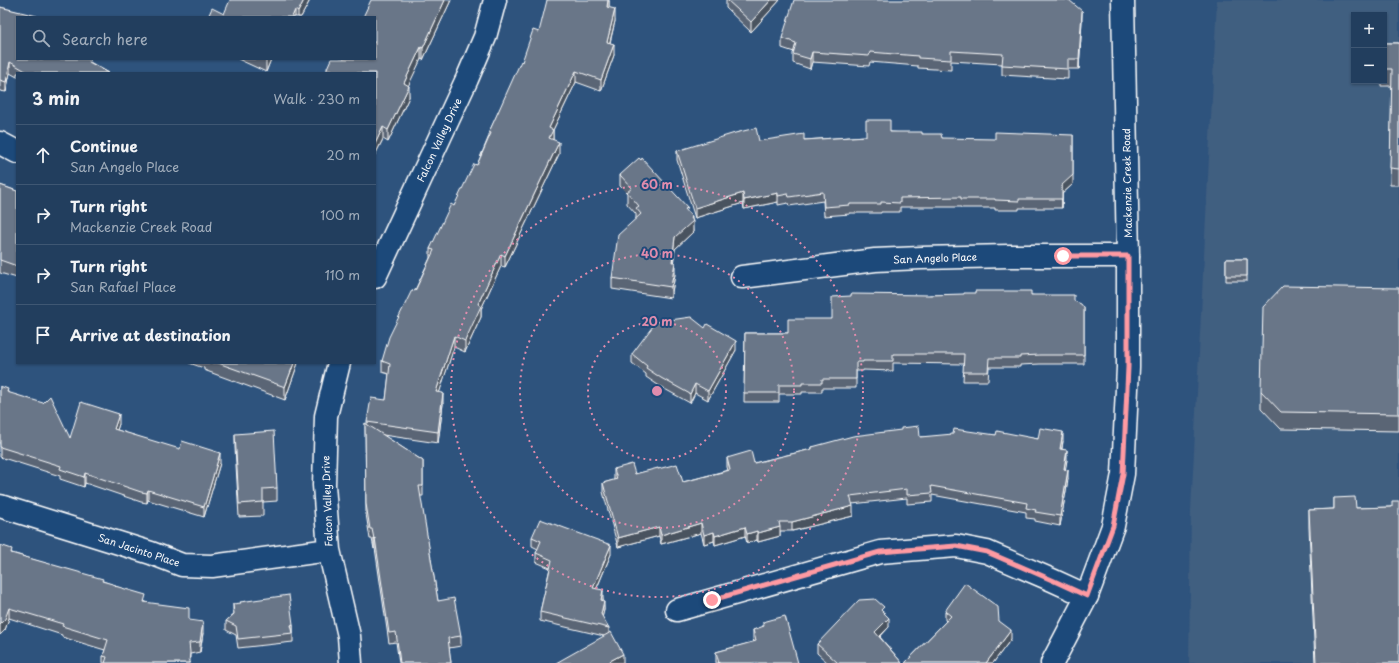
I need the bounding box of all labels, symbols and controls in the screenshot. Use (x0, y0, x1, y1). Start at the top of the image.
map controls (1351, 12, 1387, 84)
button: + (1351, 12, 1387, 48)
search box (16, 16, 376, 60)
icon: search (30, 27, 52, 49)
text: Search here (62, 27, 148, 50)
button: − (1351, 48, 1387, 84)
text: 3 min (32, 85, 80, 111)
text: Walk · 230 m (273, 89, 360, 108)
street label: Falcon Valley Drive (412, 95, 465, 184)
street label: Mackenzie Creek Road (1118, 128, 1135, 238)
text: Continue (70, 134, 138, 157)
icon: ahead (32, 144, 54, 166)
text: 20 m (326, 145, 360, 164)
text: San Angelo Place (70, 157, 179, 176)
text: 60 m (641, 175, 673, 193)
text: Turn right (70, 194, 147, 217)
icon: right (32, 204, 54, 226)
text: 100 m (320, 205, 360, 224)
text: Mackenzie Creek Road (70, 217, 212, 236)
text: 40 m (641, 244, 673, 262)
route start (1054, 247, 1072, 265)
street label: San Angelo Place (893, 249, 977, 266)
text: Turn right (70, 254, 147, 277)
icon: right (32, 264, 54, 286)
text: 110 m (325, 265, 360, 284)
text: San Rafael Place (70, 277, 176, 296)
text: 20 m (641, 312, 673, 330)
text: Arrive at destination (70, 323, 231, 346)
icon: arrive (32, 324, 54, 346)
centre of rings (650, 384, 664, 398)
street label: Falcon Valley Drive (317, 455, 336, 547)
street label: San Jacinto Place (96, 529, 182, 570)
route end (703, 591, 721, 609)

